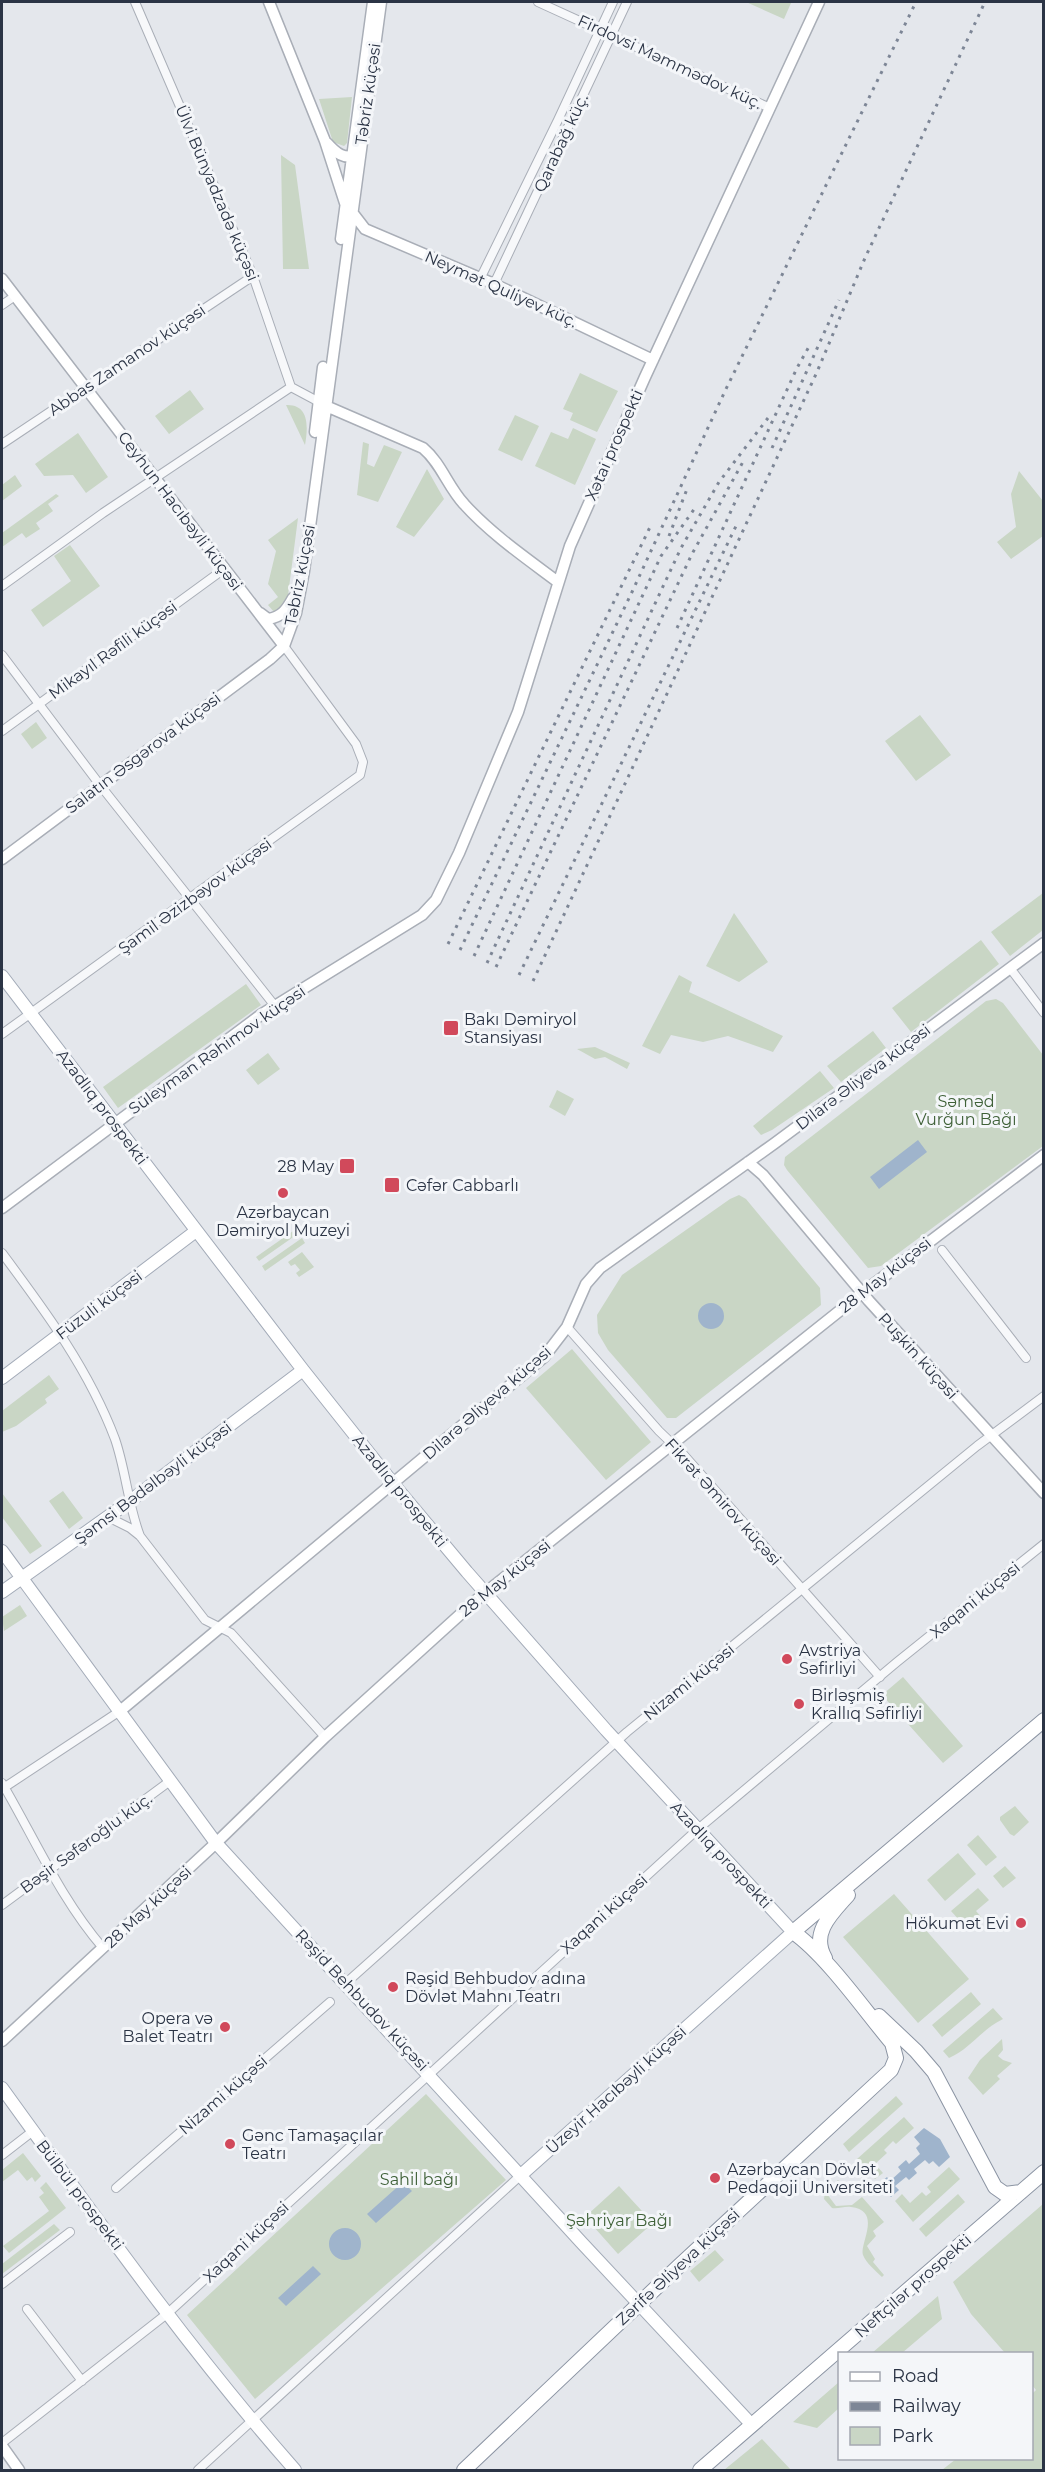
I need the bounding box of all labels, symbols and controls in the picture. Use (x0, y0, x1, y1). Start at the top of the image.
street label: Firdovsi Məmmədov küç. (575, 11, 765, 113)
street label: Təbriz küçəsi (351, 42, 385, 146)
street label: Qarabağ küç. (530, 91, 592, 195)
street label: Ülvi Bünyadzadə küçəsi (171, 102, 264, 284)
street label: Neymət Quliyev küç. (422, 247, 580, 331)
street label: Abbas Zamanov küçəsi (45, 300, 209, 420)
street label: Xətai prospekti (581, 387, 647, 503)
street label: Ceyhun Hacıbəyli küçəsi (114, 428, 246, 594)
street label: Təbriz küçəsi (281, 523, 319, 627)
street label: Mikayıl Rəfili küçəsi (45, 597, 181, 703)
street label: Salatın Əsgərova küçəsi (62, 688, 224, 818)
street label: Şamil Əzizbəyov küçəsi (115, 834, 275, 958)
street label: Süleyman Rəhimov küçəsi (125, 982, 309, 1118)
place label: Bakı Dəmiryol Stansiyası (464, 1010, 577, 1047)
marker: Bakı Dəmiryol Stansiyası (442, 1019, 460, 1037)
street label: Dilarə Əliyeva küçəsi (792, 1020, 934, 1134)
street label: Azadlıq prospekti (52, 1046, 152, 1168)
park label: Səməd Vurğun Bağı (915, 1092, 1017, 1129)
place label: 28 May (277, 1157, 334, 1176)
marker: 28 May (338, 1157, 356, 1175)
marker: Cəfər Cabbarlı (383, 1176, 401, 1194)
place label: Cəfər Cabbarlı (406, 1176, 519, 1195)
marker: Azərbaycan Dəmiryol Muzeyi (276, 1186, 290, 1200)
place label: Azərbaycan Dəmiryol Muzeyi (216, 1203, 350, 1240)
street label: 28 May küçəsi (835, 1233, 935, 1317)
street label: Füzuli küçəsi (52, 1266, 146, 1344)
street label: Puşkin küçəsi (874, 1309, 962, 1403)
street label: Dilarə Əliyeva küçəsi (419, 1342, 555, 1464)
street label: Şəmsi Bədəlbəyli küçəsi (71, 1418, 235, 1548)
street label: Azadlıq prospekti (349, 1431, 451, 1551)
street label: Fikrət Əmirov küçəsi (661, 1435, 785, 1569)
street label: 28 May küçəsi (456, 1536, 554, 1620)
street label: Xaqani küçəsi (926, 1558, 1024, 1642)
street label: Nizami küçəsi (640, 1640, 738, 1724)
place label: Avstriya Səfirliyi (799, 1641, 861, 1678)
marker: Avstriya Səfirliyi (780, 1652, 794, 1666)
place label: Birləşmiş Krallıq Səfirliyi (811, 1686, 922, 1723)
marker: Birləşmiş Krallıq Səfirliyi (792, 1697, 806, 1711)
street label: Bəşir Səfəroğlu küç. (16, 1789, 156, 1897)
street label: Azadlıq prospekti (667, 1798, 775, 1912)
street label: 28 May küçəsi (101, 1862, 195, 1952)
street label: Xaqani küçəsi (557, 1870, 651, 1958)
place label: Hökumət Evi (905, 1914, 1009, 1933)
marker: Hökumət Evi (1014, 1916, 1028, 1930)
street label: Rəşid Behbudov küçəsi (291, 1925, 433, 2075)
place label: Rəşid Behbudov adına Dövlət Mahnı Teatrı (405, 1969, 586, 2006)
marker: Rəşid Behbudov adına Dövlət Mahnı Teatrı (386, 1980, 400, 1994)
place label: Opera və Balet Teatrı (123, 2009, 213, 2046)
marker: Opera və Balet Teatrı (218, 2020, 232, 2034)
street label: Üzeyir Hacıbəyli küçəsi (541, 2021, 690, 2158)
street label: Nizami küçəsi (175, 2051, 271, 2139)
place label: Gənc Tamaşaçılar Teatrı (242, 2126, 383, 2163)
street label: Bülbül prospekti (32, 2136, 128, 2254)
marker: Gənc Tamaşaçılar Teatrı (223, 2137, 237, 2151)
place label: Azərbaycan Dövlət Pedaqoji Universiteti (727, 2160, 893, 2197)
park label: Sahil bağı (380, 2170, 458, 2189)
marker: Azərbaycan Dövlət Pedaqoji Universiteti (708, 2171, 722, 2185)
street label: Xaqani küçəsi (199, 2198, 293, 2286)
street label: Zərifə Əliyeva küçəsi (612, 2205, 744, 2329)
park label: Şəhriyar Bağı (566, 2211, 672, 2230)
street label: Neftçilər prospekti (851, 2230, 975, 2342)
legend (838, 2352, 1033, 2460)
text: Road (892, 2365, 939, 2387)
text: Railway (892, 2395, 961, 2417)
text: Park (892, 2425, 933, 2447)

